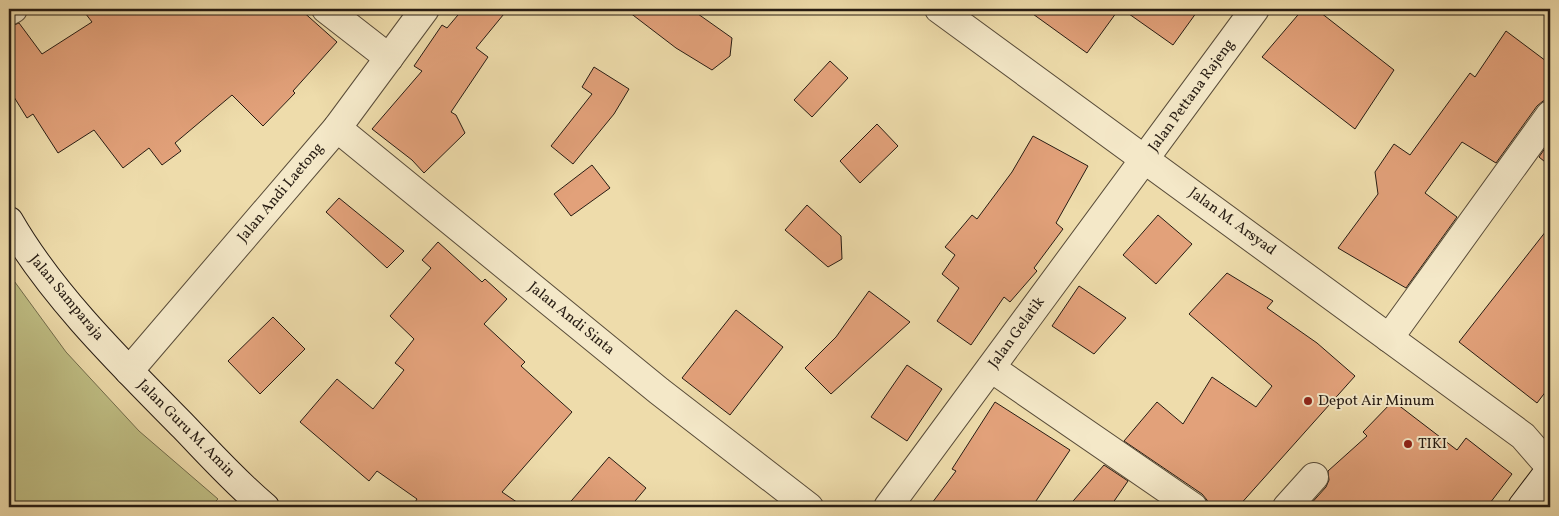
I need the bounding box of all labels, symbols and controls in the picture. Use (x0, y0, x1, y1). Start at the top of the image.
street label: Jalan Pettana Rajeng (1144, 35, 1240, 157)
street label: Jalan Andi Laetong (233, 138, 329, 247)
street label: Jalan M. Arsyad (1184, 183, 1280, 261)
street label: Jalan Samparaja (24, 250, 108, 346)
street label: Jalan Andi Sinta (523, 277, 619, 361)
street label: Jalan Gelatik (984, 293, 1050, 373)
street label: Jalan Guru M. Amin (132, 375, 240, 483)
place label: Depot Air Minum (1318, 391, 1434, 412)
marker: Depot Air Minum (1302, 395, 1314, 407)
place label: TIKI (1418, 434, 1447, 455)
marker: TIKI (1402, 438, 1414, 450)

